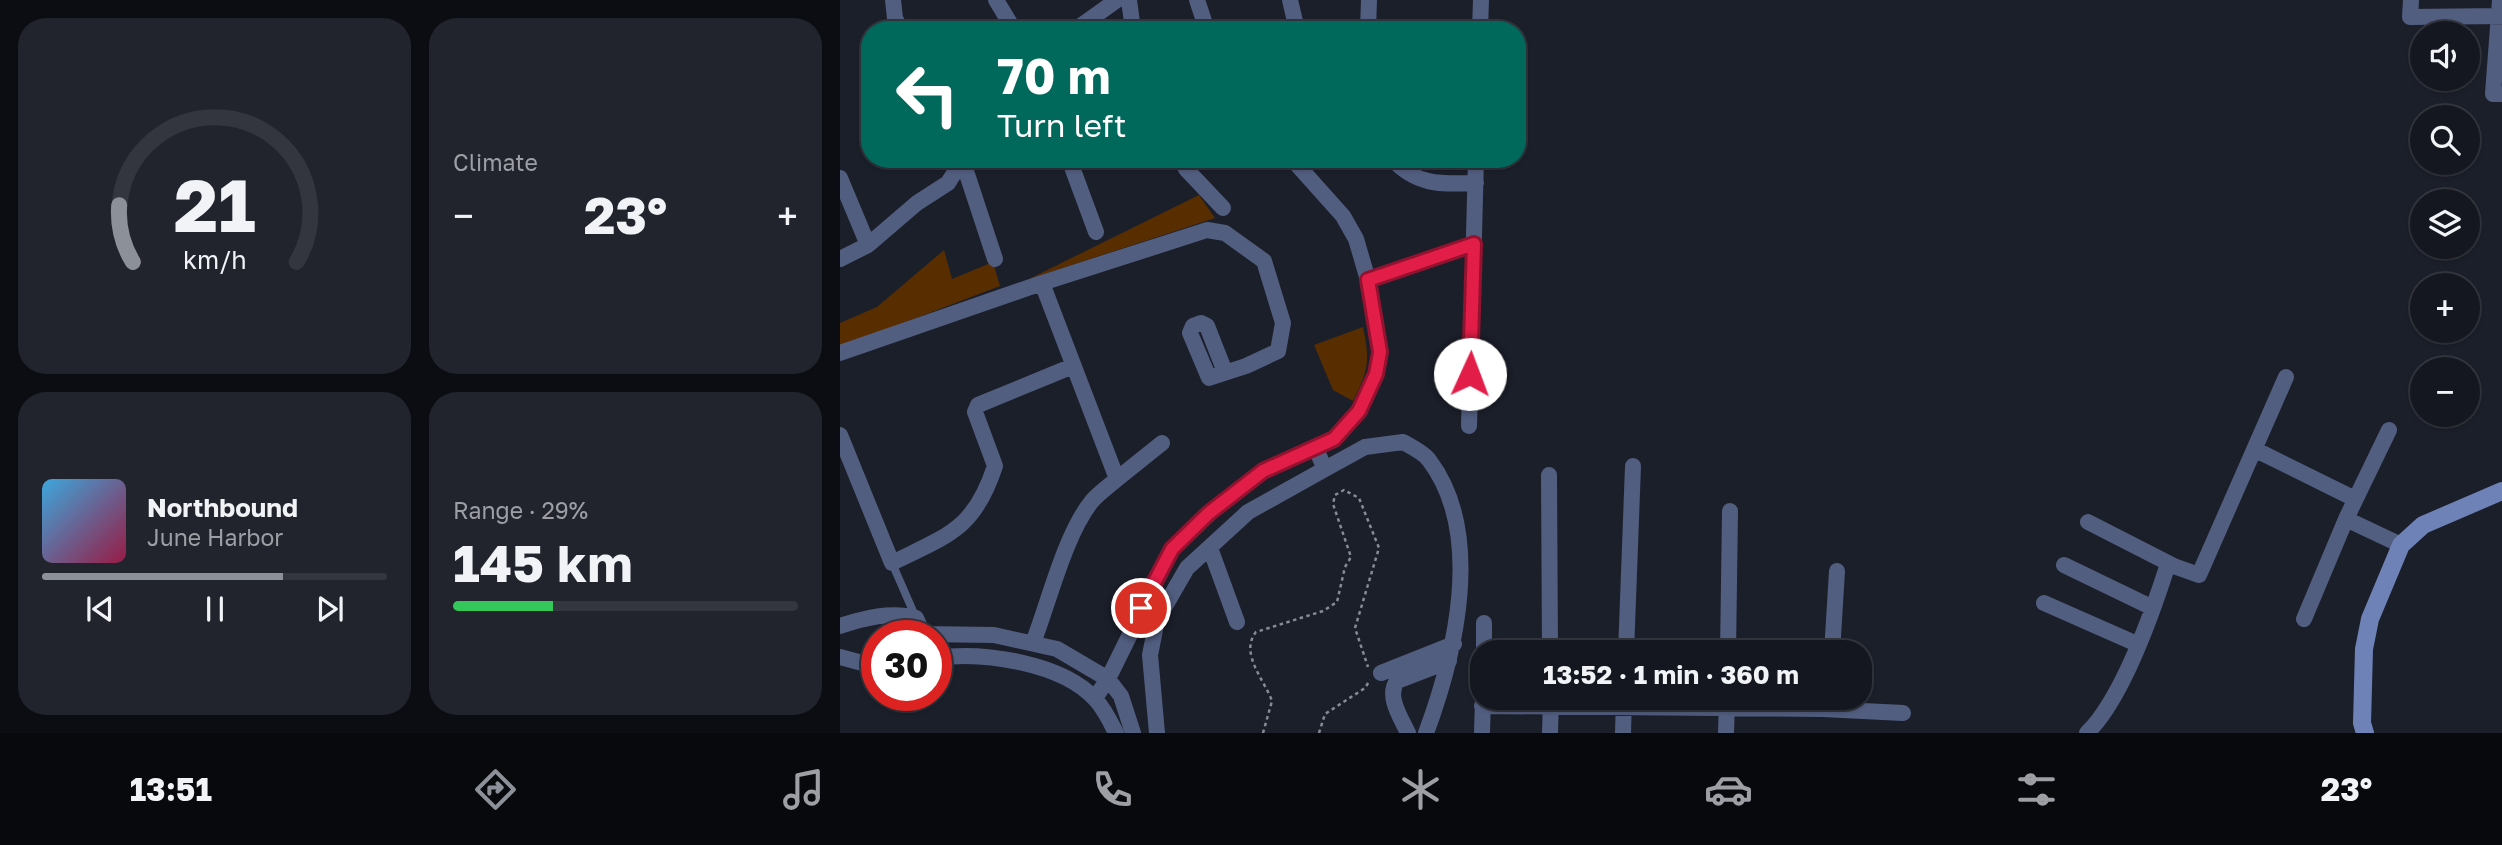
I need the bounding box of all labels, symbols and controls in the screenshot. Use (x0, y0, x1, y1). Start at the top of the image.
map controls (2410, 21, 2480, 427)
button: sound (2410, 21, 2480, 91)
text: 70 m (997, 46, 1111, 105)
icon: left (882, 49, 973, 140)
button: search (2410, 105, 2480, 175)
text: Turn left (997, 106, 1126, 144)
text: Climate (453, 148, 538, 176)
text: 21 (174, 161, 255, 248)
text: 23° (584, 183, 667, 245)
button: layers (2410, 189, 2480, 259)
text: − (453, 193, 474, 238)
text: + (777, 193, 798, 238)
text: km/h (183, 244, 246, 275)
button: + (2410, 273, 2480, 343)
position arrow (1433, 337, 1507, 411)
button: − (2410, 357, 2480, 427)
text: Northbound (147, 492, 298, 523)
text: Range · 29% (453, 496, 588, 524)
text: June Harbor (147, 523, 283, 551)
text: 145 km (453, 531, 633, 593)
pin (1111, 578, 1171, 638)
icon: arrive (1122, 589, 1160, 627)
icon: previous (81, 590, 119, 628)
icon: pause (196, 590, 234, 628)
icon: next (311, 590, 349, 628)
speed limit sign: 30 (861, 620, 952, 711)
text: 13:52 · 1 min · 360 m (1543, 659, 1799, 690)
icon: directions (471, 765, 520, 814)
icon: music (779, 765, 828, 814)
icon: phone (1088, 765, 1137, 814)
icon: climate (1396, 765, 1445, 814)
icon: car (1704, 765, 1753, 814)
icon: filters (2012, 765, 2061, 814)
text: 13:51 (130, 770, 212, 808)
text: 23° (2321, 770, 2372, 808)

